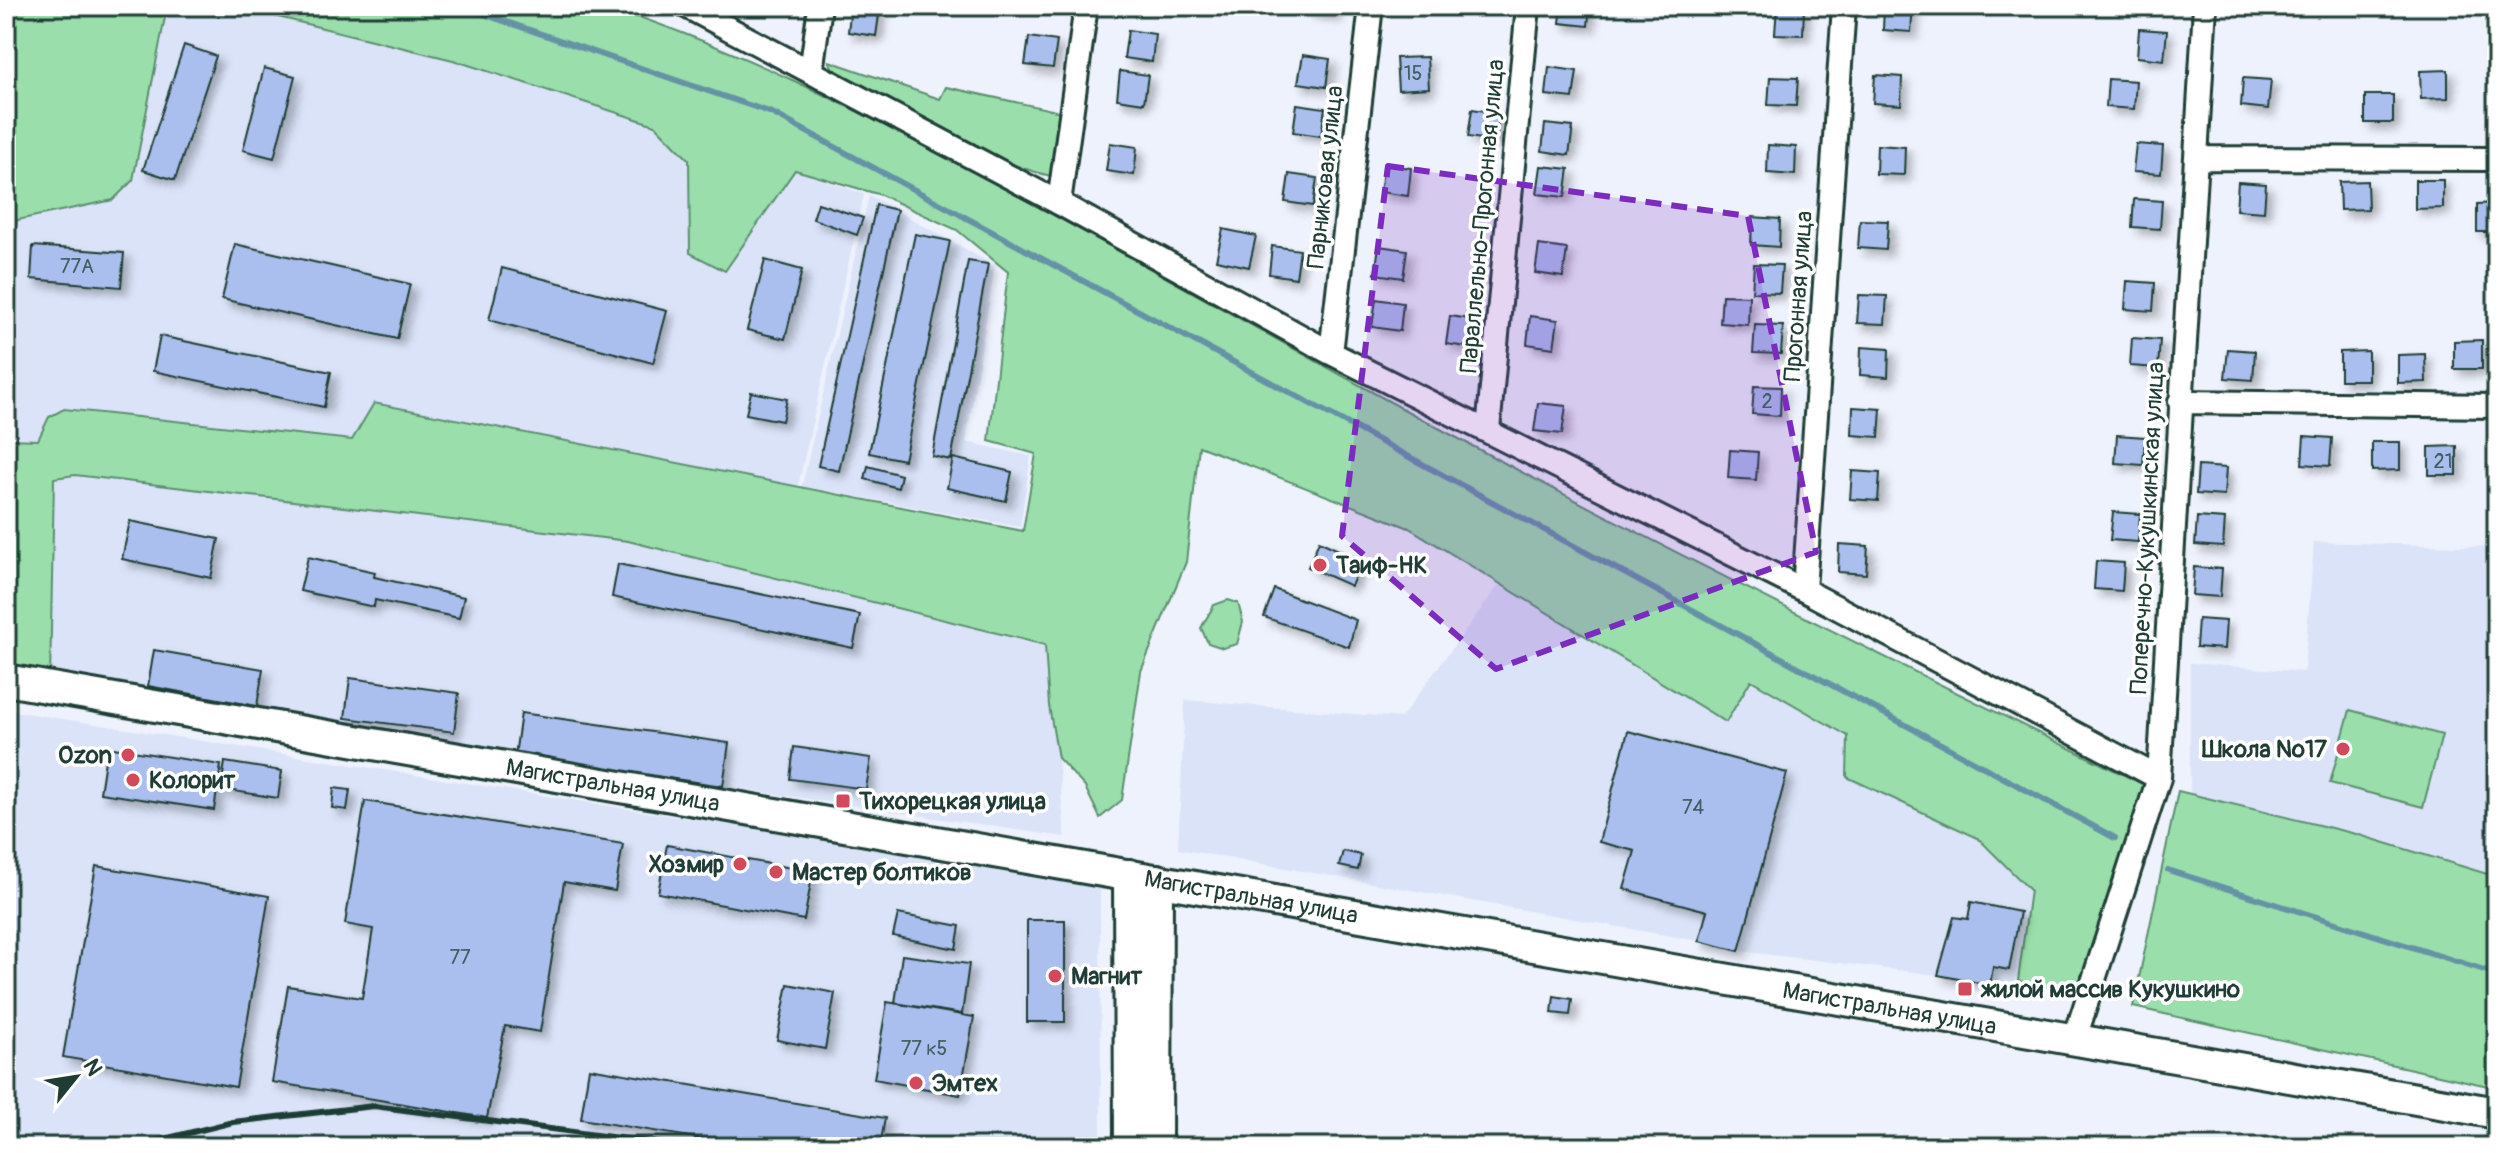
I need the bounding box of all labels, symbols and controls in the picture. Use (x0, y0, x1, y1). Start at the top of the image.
street label: Параллельно-Прогонная улица (1454, 58, 1511, 374)
house number: 15 (1404, 61, 1422, 86)
street label: Парниковая улица (1301, 84, 1350, 270)
street label: Прогонная улица (1778, 210, 1819, 382)
house number: 77А (60, 254, 94, 279)
street label: Поперечно-Кукушкинская улица (2124, 361, 2171, 695)
house number: 2 (1761, 389, 1773, 414)
house number: 21 (2434, 449, 2453, 474)
place label: Таиф-НК (1335, 551, 1427, 580)
marker: Таиф-НК (1311, 556, 1329, 574)
place label: Школа №17 (2201, 735, 2327, 764)
marker: Школа №17 (2334, 740, 2352, 758)
place label: Ozon (58, 741, 112, 770)
marker: Ozon (119, 746, 137, 764)
street label: Магистральная улица (504, 753, 722, 819)
place label: Колорит (149, 766, 236, 795)
marker: Колорит (124, 771, 142, 789)
place label: Тихорецкая улица (858, 787, 1046, 816)
marker: Тихорецкая улица (834, 792, 852, 810)
house number: 74 (1682, 795, 1704, 820)
place label: Хозмир (649, 850, 724, 879)
marker: Хозмир (731, 855, 749, 873)
place label: Мастер болтиков (792, 858, 972, 887)
marker: Мастер болтиков (767, 863, 785, 881)
street label: Магистральная улица (1142, 864, 1360, 930)
house number: 77 (449, 945, 471, 970)
place label: Магнит (1071, 962, 1143, 991)
marker: Магнит (1046, 967, 1064, 985)
place label: жилой массив Кукушкино (1980, 975, 2240, 1004)
street label: Магистральная улица (1780, 976, 1999, 1042)
marker: жилой массив Кукушкино (1956, 980, 1974, 998)
house number: 77 к5 (901, 1036, 947, 1061)
north arrow (36, 1037, 116, 1117)
text: N (77, 1054, 108, 1081)
place label: Эмтех (932, 1069, 998, 1098)
marker: Эмтех (907, 1074, 925, 1092)

